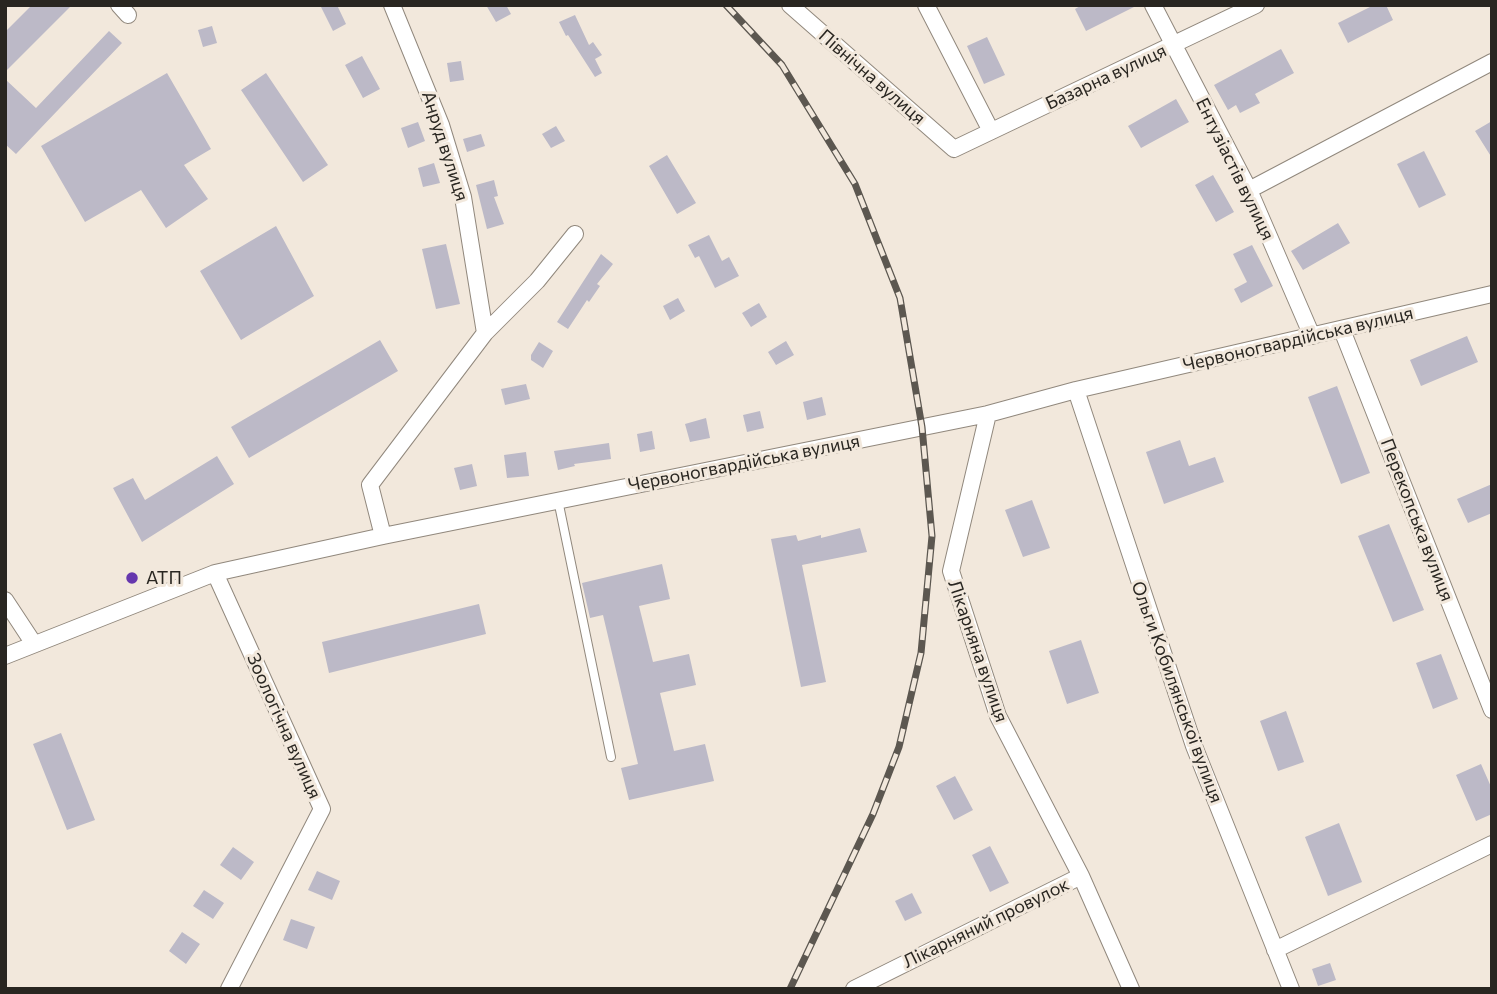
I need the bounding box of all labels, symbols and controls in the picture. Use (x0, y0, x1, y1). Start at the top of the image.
street label: Північна вулиця (814, 25, 930, 129)
street label: Базарна вулиця (1042, 40, 1170, 114)
street label: Анруд вулиця (417, 88, 473, 204)
street label: Ентузіастів вулиця (1191, 95, 1279, 243)
street label: Червоногвардійська вулиця (1181, 302, 1415, 376)
street label: Червоногвардійська вулиця (626, 430, 862, 496)
street label: Перекопська вулиця (1376, 436, 1458, 604)
place label: АТП (146, 567, 182, 589)
marker: АТП (124, 570, 140, 586)
street label: Лікарняна вулиця (943, 577, 1013, 725)
street label: Ольги Кобилянської вулиця (1127, 578, 1227, 806)
street label: Зоологічна вулиця (242, 650, 326, 802)
street label: Лікарняний провулок (899, 873, 1073, 973)

